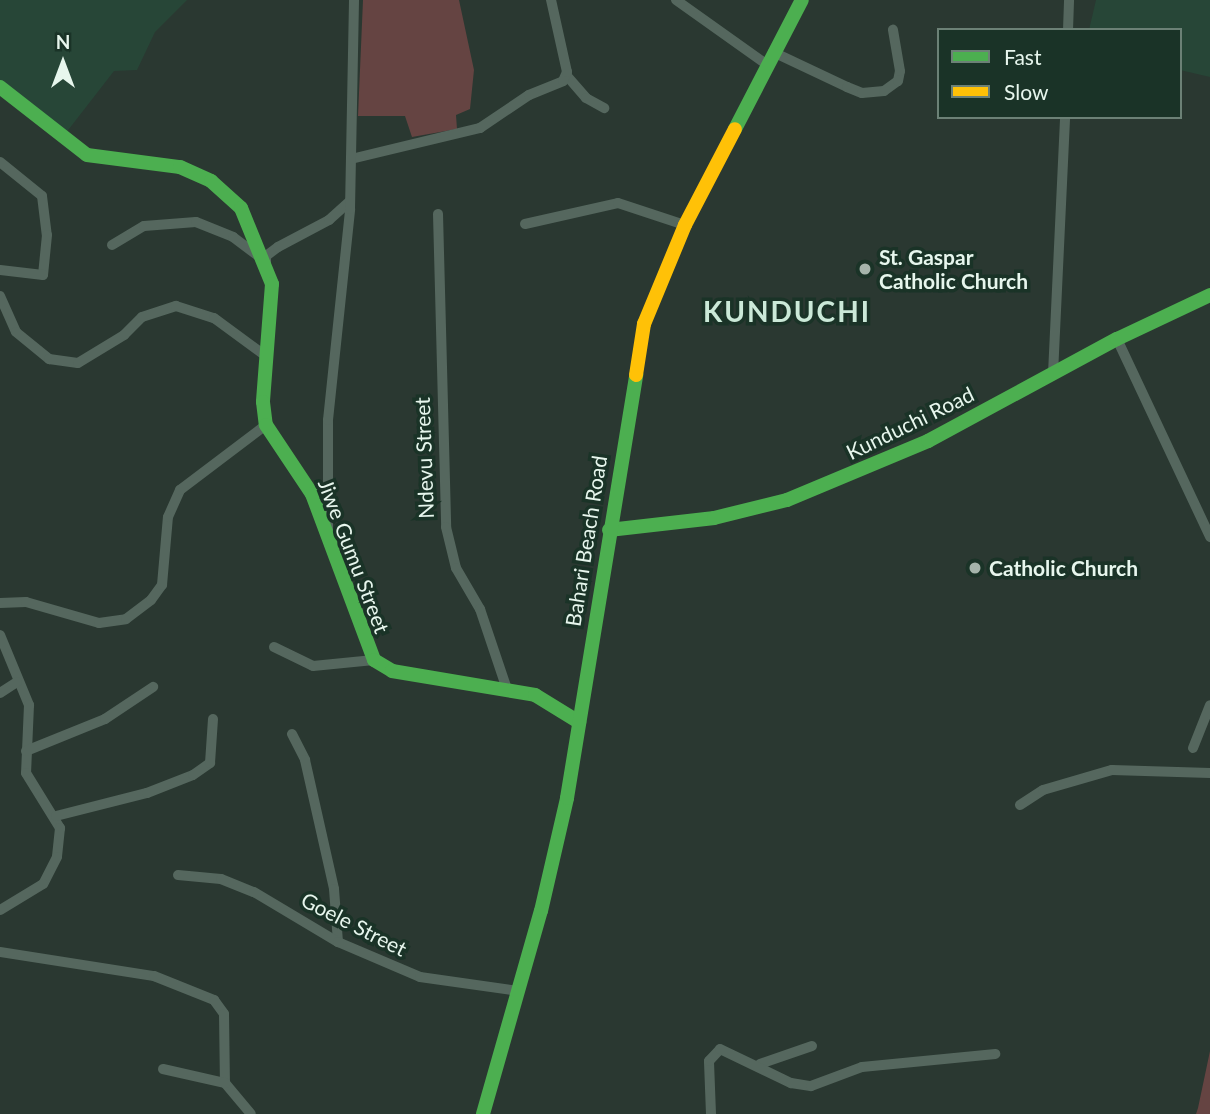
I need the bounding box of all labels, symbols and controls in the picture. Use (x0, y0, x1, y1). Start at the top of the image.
north arrow (28, 28, 98, 98)
legend (937, 28, 1182, 119)
text: N (56, 30, 70, 53)
text: Fast (1004, 44, 1041, 69)
text: Slow (1004, 79, 1048, 104)
place label: St. Gaspar Catholic Church (879, 244, 1028, 294)
marker: St. Gaspar Catholic Church (857, 261, 873, 277)
district label: KUNDUCHI (704, 294, 870, 328)
street label: Kunduchi Road (842, 381, 978, 465)
street label: Ndevu Street (409, 397, 439, 519)
street label: Bahari Beach Road (560, 454, 612, 628)
street label: Jiwe Gumu Street (313, 475, 395, 637)
place label: Catholic Church (989, 555, 1138, 581)
marker: Catholic Church (967, 560, 983, 576)
street label: Goele Street (297, 887, 411, 961)

